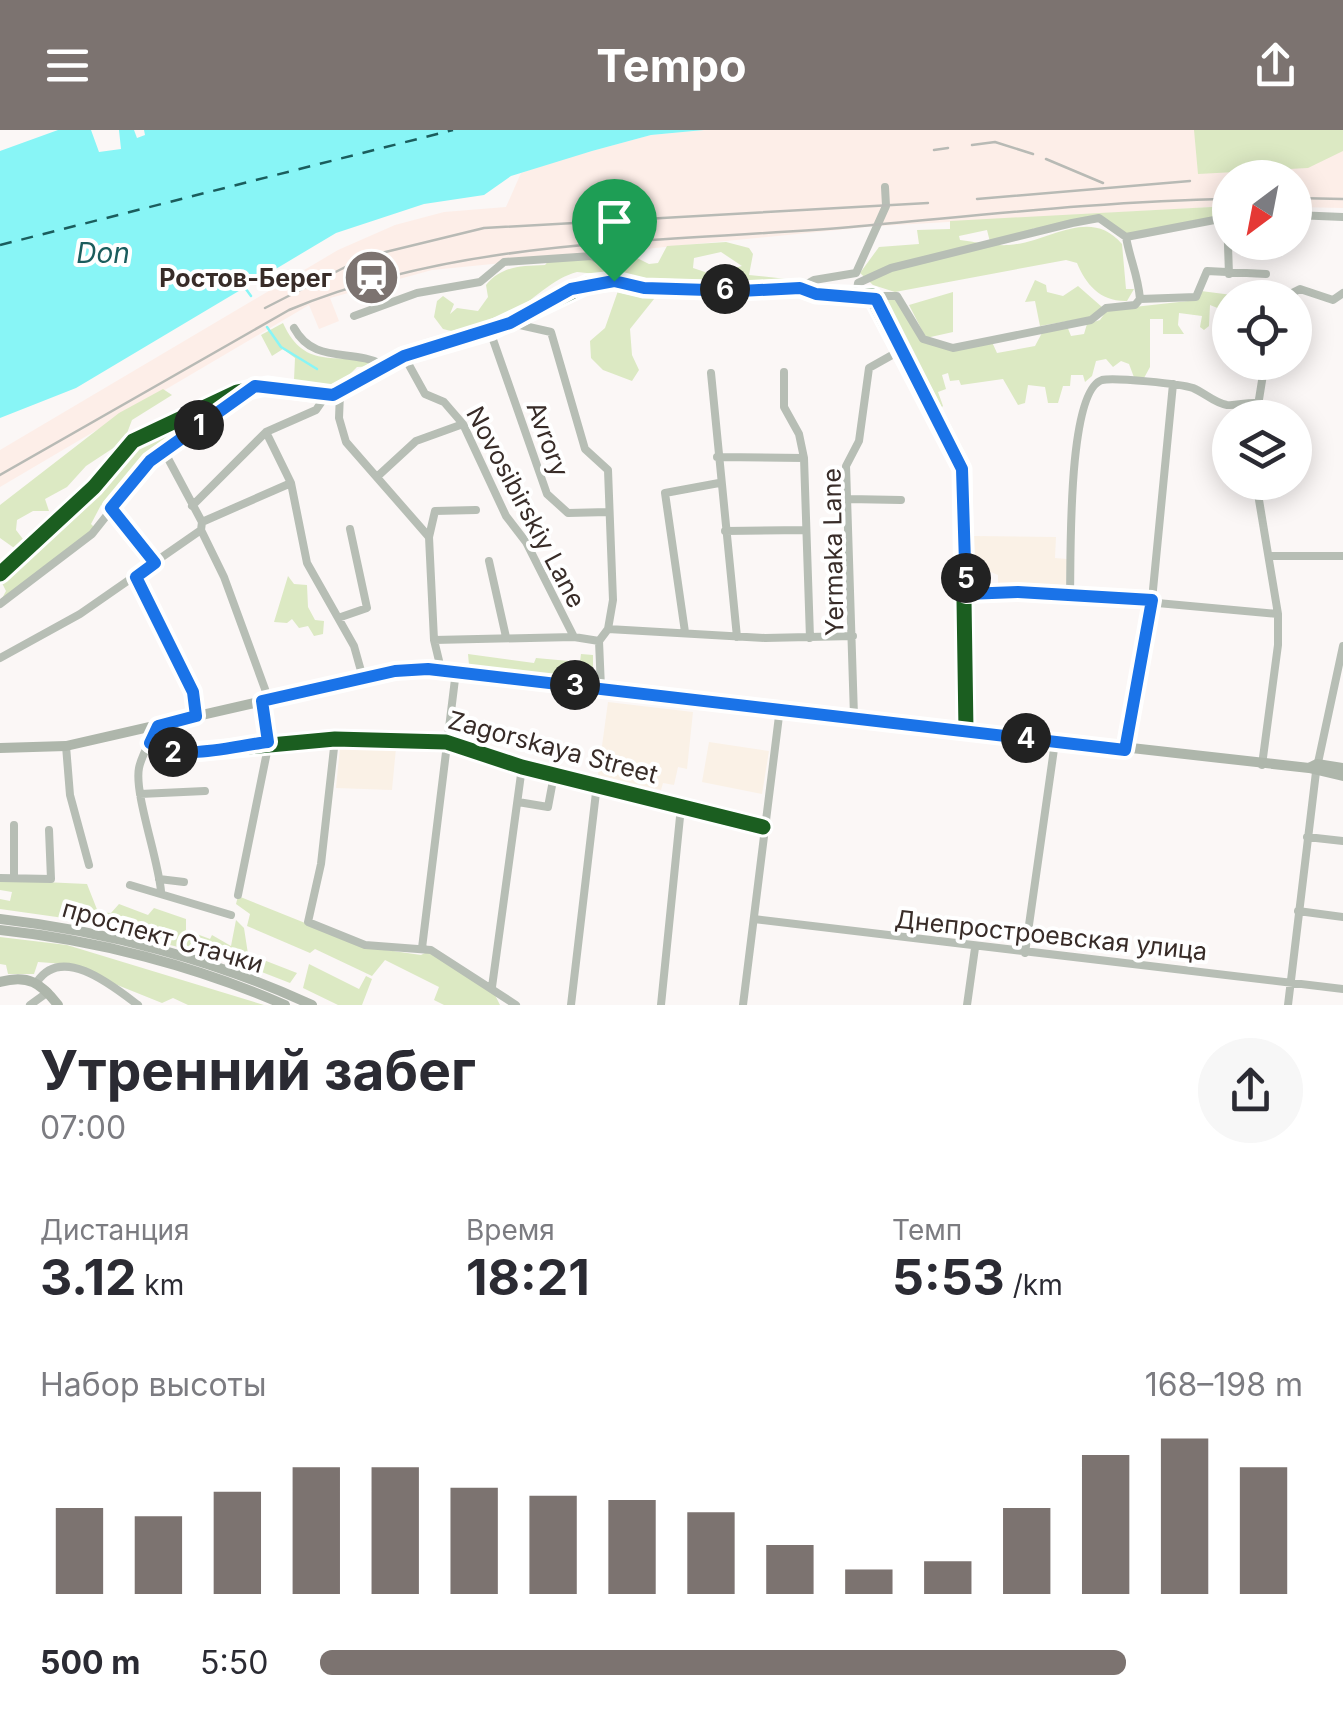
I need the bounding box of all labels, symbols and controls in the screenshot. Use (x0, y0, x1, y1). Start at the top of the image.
icon: menu (40, 38, 95, 93)
text: Tempo (596, 38, 747, 93)
icon: share (1248, 38, 1303, 93)
north arrow (1212, 160, 1312, 260)
map controls (1212, 160, 1312, 500)
pin (572, 179, 657, 282)
icon: arrive (587, 194, 642, 249)
water label: Don (76, 236, 130, 270)
station icon: Ростов-Берег (341, 248, 401, 308)
place label: Ростов-Берег (159, 263, 332, 293)
pin: 6 (700, 264, 750, 314)
text: 6 (716, 272, 734, 306)
button: locate (1212, 280, 1312, 380)
street label: Avrory (521, 397, 575, 481)
pin: 1 (174, 400, 224, 450)
button: layers (1212, 400, 1312, 500)
street label: Novosibirskiy Lane (460, 401, 592, 613)
text: 1 (193, 408, 205, 442)
street label: Yermaka Lane (817, 468, 849, 636)
pin: 5 (941, 553, 991, 603)
text: 5 (957, 561, 975, 595)
pin: 3 (550, 660, 600, 710)
text: 3 (566, 668, 584, 702)
street label: Zagorskaya Street (445, 705, 661, 789)
pin: 4 (1001, 713, 1051, 763)
text: 4 (1017, 721, 1035, 755)
pin: 2 (148, 727, 198, 777)
text: 2 (164, 735, 182, 769)
street label: проспект Стачки (59, 893, 267, 979)
street label: Днепростроевская улица (893, 904, 1209, 966)
text: Утренний забег (40, 1037, 476, 1103)
button: share (1198, 1038, 1303, 1143)
text: 07:00 (40, 1108, 126, 1147)
text: Дистанция (40, 1213, 190, 1247)
text: Время (466, 1213, 555, 1247)
text: Темп (892, 1213, 962, 1247)
text: 3.12 (40, 1247, 136, 1307)
text: 18:21 (466, 1247, 590, 1307)
text: 5:53 (892, 1247, 1005, 1307)
text: km (136, 1268, 184, 1302)
text: /km (1005, 1268, 1063, 1302)
text: Набор высоты (40, 1365, 267, 1404)
text: 168–198 m (1145, 1365, 1303, 1404)
text: 500 m (40, 1643, 140, 1682)
text: 5:50 (200, 1643, 268, 1682)

